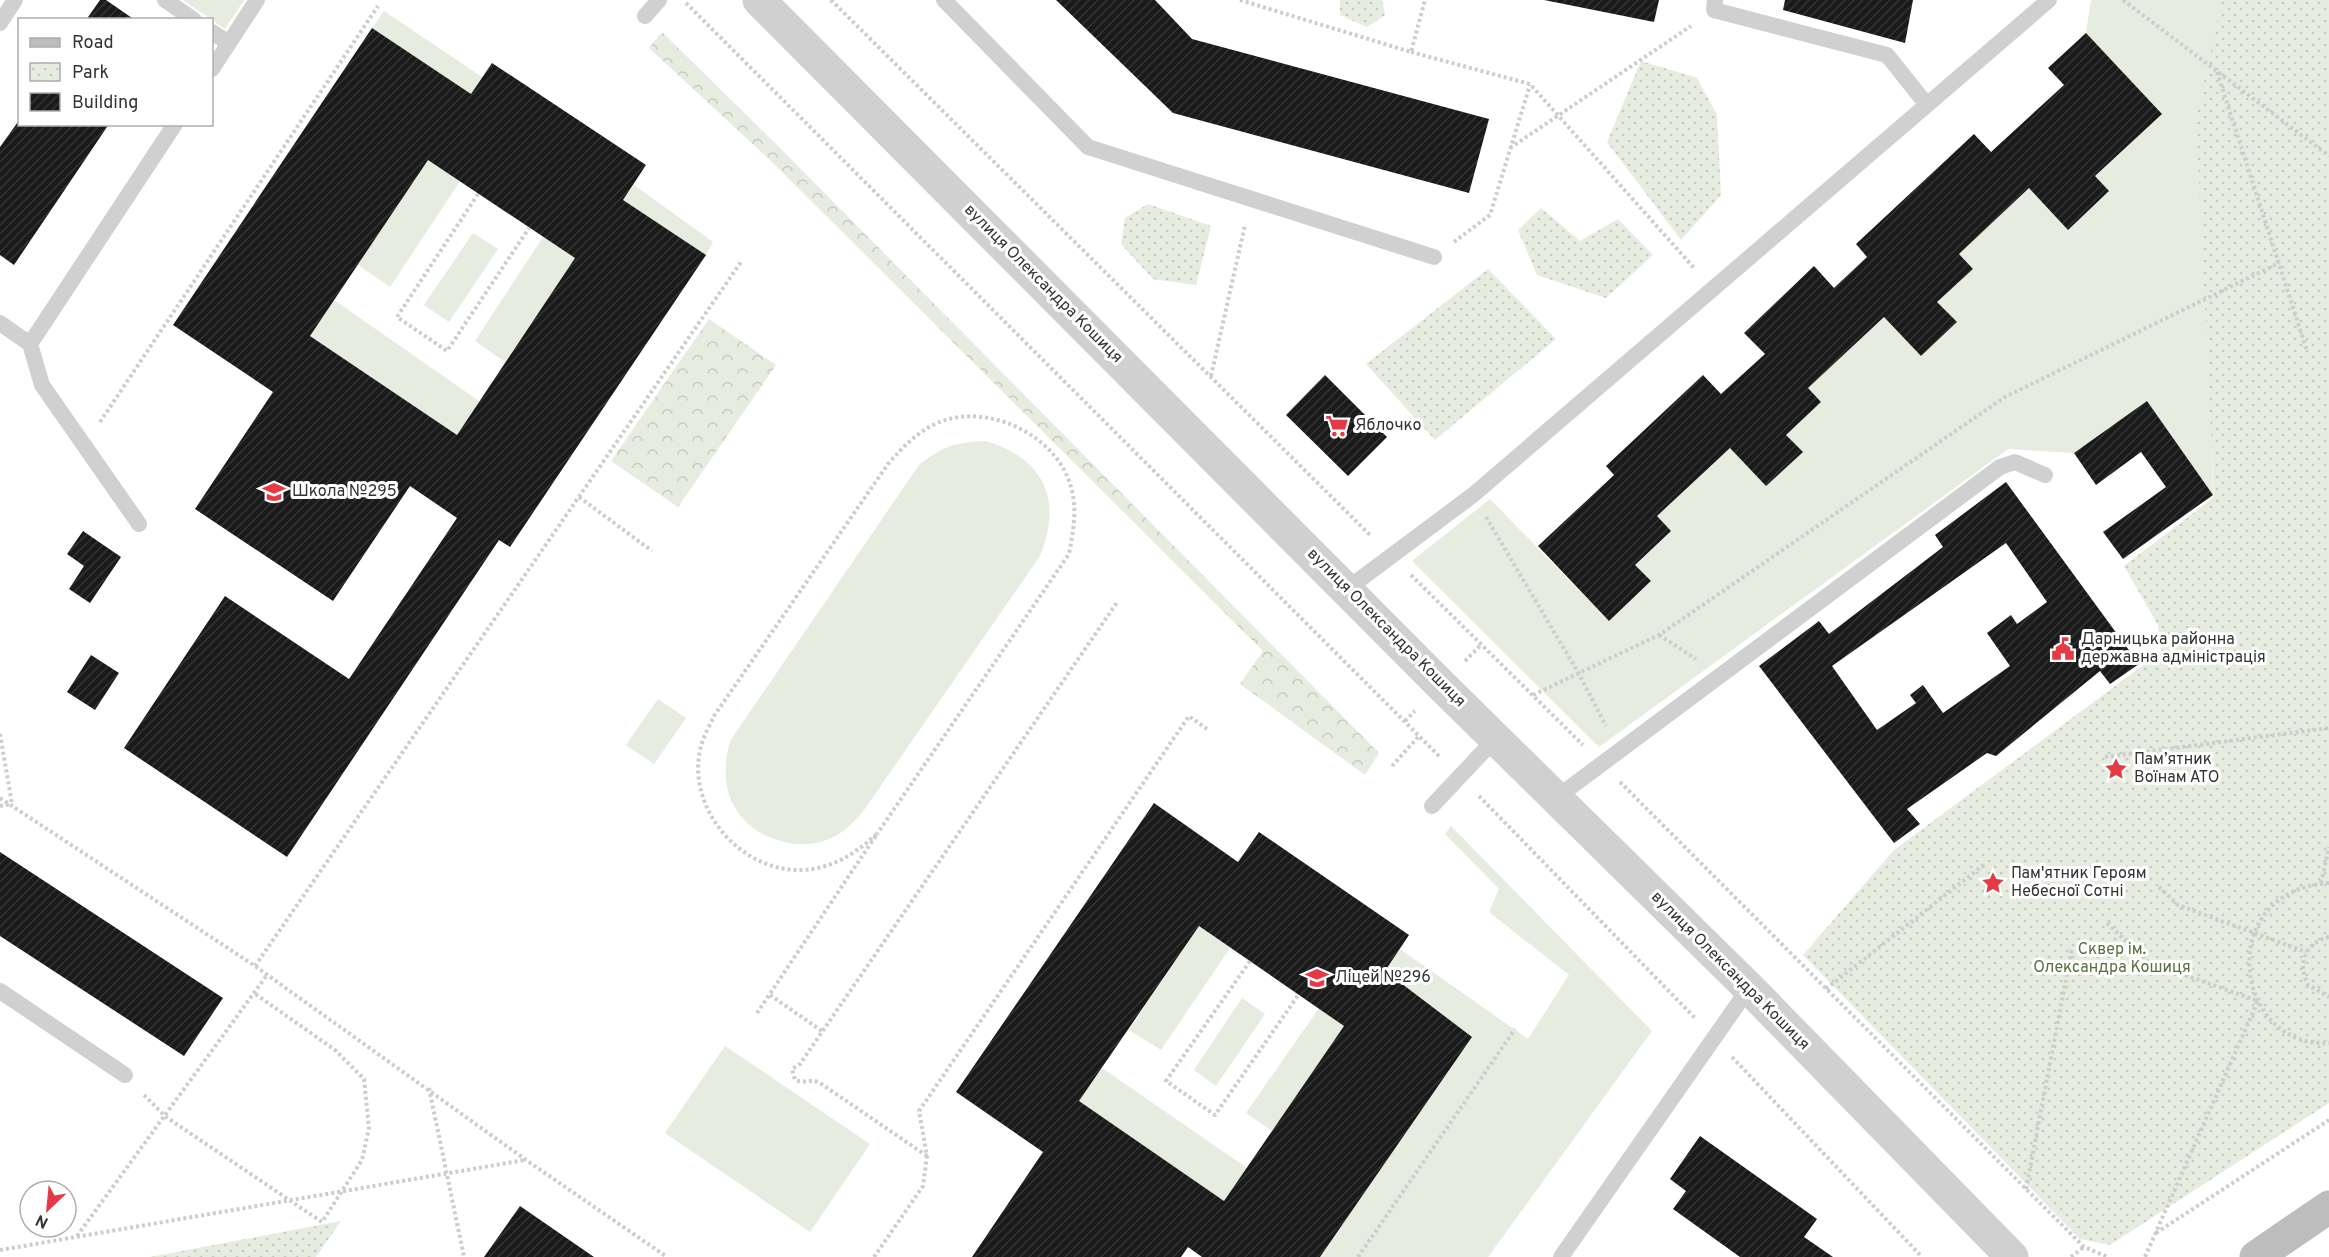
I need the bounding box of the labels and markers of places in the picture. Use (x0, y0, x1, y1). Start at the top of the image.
supermarket icon: Яблочко (1324, 413, 1350, 439)
place label: Яблочко (1355, 416, 1422, 436)
school or university icon: Школа №295 (261, 479, 287, 505)
place label: Школа №295 (292, 482, 397, 502)
place label: Дарницька районна державна адміністрація (2081, 630, 2266, 668)
public building icon: Дарницька районна державна адміністрація (2050, 636, 2076, 662)
place label: Пам’ятник Воїнам АТО (2134, 750, 2220, 788)
place icon: Пам’ятник Воїнам АТО (2103, 756, 2129, 782)
place label: Пам'ятник Героям Небесної Сотні (2011, 864, 2147, 902)
place icon: Пам'ятник Героям Небесної Сотні (1980, 870, 2006, 896)
school or university icon: Ліцей №296 (1304, 965, 1330, 991)
place label: Ліцей №296 (1335, 968, 1431, 988)

